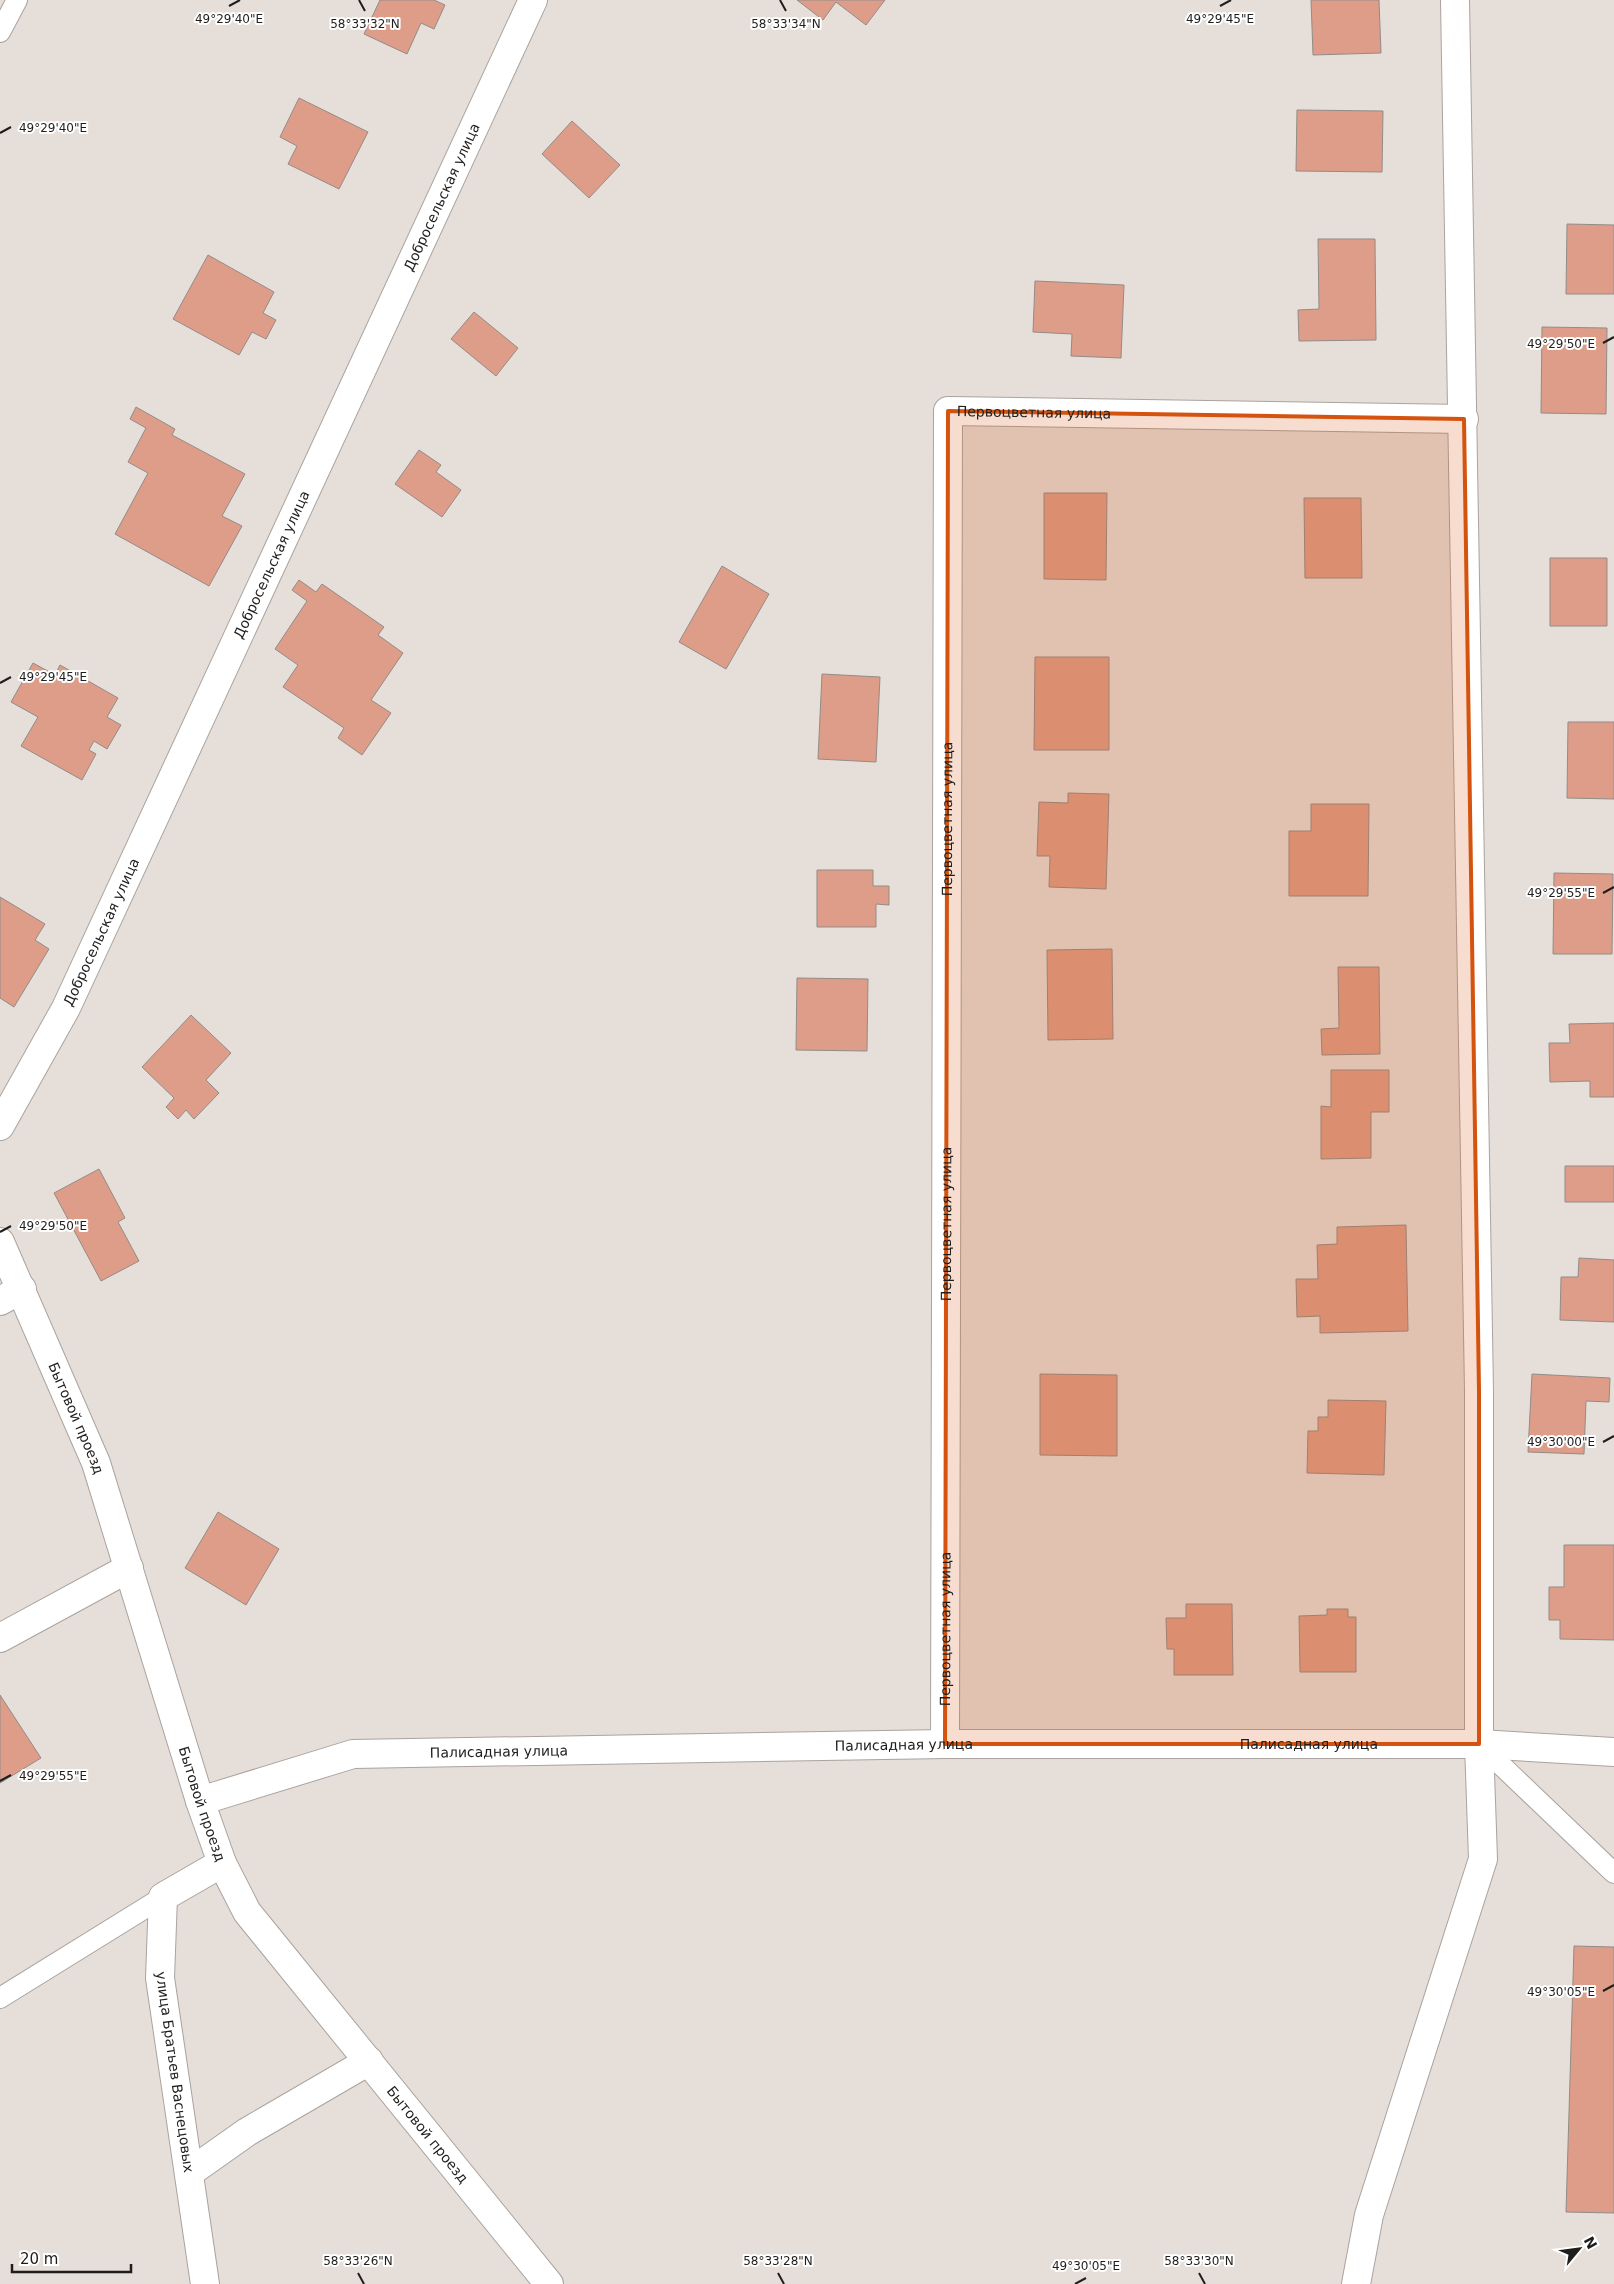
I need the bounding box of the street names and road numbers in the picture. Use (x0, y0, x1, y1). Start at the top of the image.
street label: Добросельская улица (401, 120, 483, 274)
street label: Первоцветная улица (957, 403, 1111, 422)
street label: Добросельская улица (230, 488, 313, 641)
street label: Первоцветная улица (939, 742, 955, 896)
street label: Добросельская улица (60, 855, 142, 1009)
street label: Первоцветная улица (938, 1147, 954, 1301)
street label: Бытовой проезд (45, 1360, 107, 1476)
street label: Первоцветная улица (937, 1552, 953, 1706)
street label: Палисадная улица (835, 1736, 973, 1754)
street label: Палисадная улица (1240, 1736, 1378, 1752)
street label: Палисадная улица (430, 1742, 568, 1761)
street label: Бытовой проезд (176, 1744, 229, 1864)
street label: улица Братьев Васнецовых (153, 1970, 197, 2174)
street label: Бытовой проезд (384, 2083, 472, 2186)

